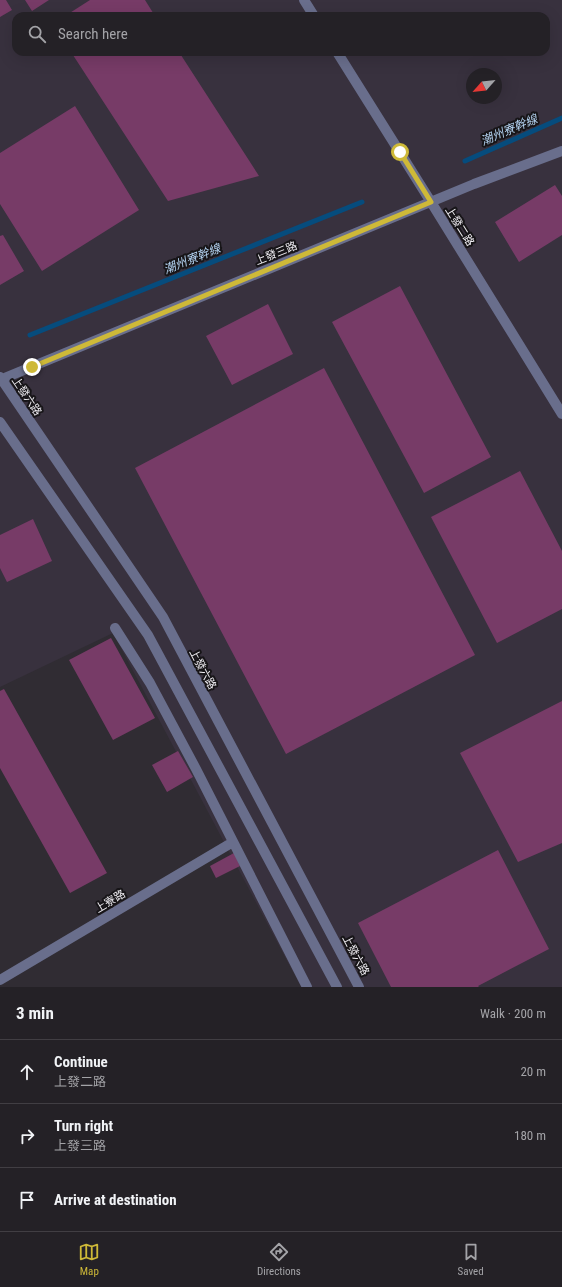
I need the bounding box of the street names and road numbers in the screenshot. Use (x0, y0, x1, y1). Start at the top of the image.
street label: 上發二路 (442, 204, 477, 248)
street label: 上發三路 (253, 239, 299, 268)
street label: 上發六路 (9, 374, 44, 418)
street label: 上發六路 (186, 647, 219, 692)
street label: 上寮路 (93, 887, 128, 915)
street label: 上發六路 (339, 933, 372, 978)

